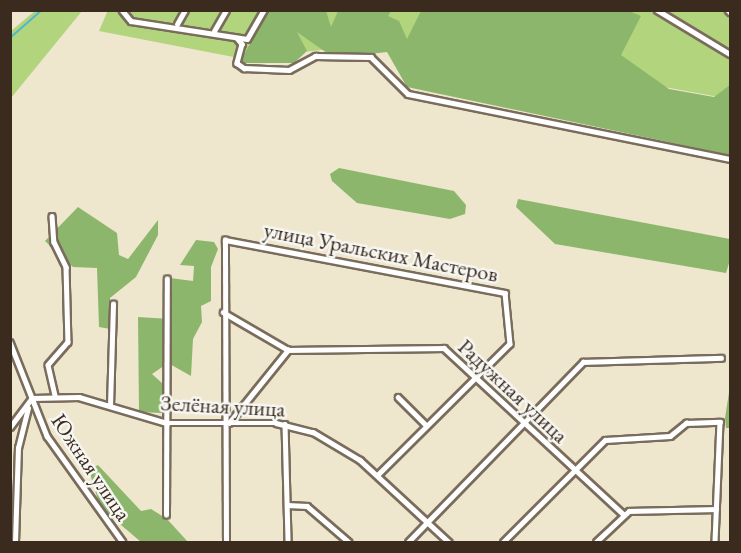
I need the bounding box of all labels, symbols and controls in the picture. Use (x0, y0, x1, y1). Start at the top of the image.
street label: улица Уральских Мастеров (262, 216, 500, 288)
street label: Радужная улица (453, 333, 573, 449)
street label: Зелёная улица (160, 390, 286, 422)
street label: Южная улица (45, 408, 137, 526)

